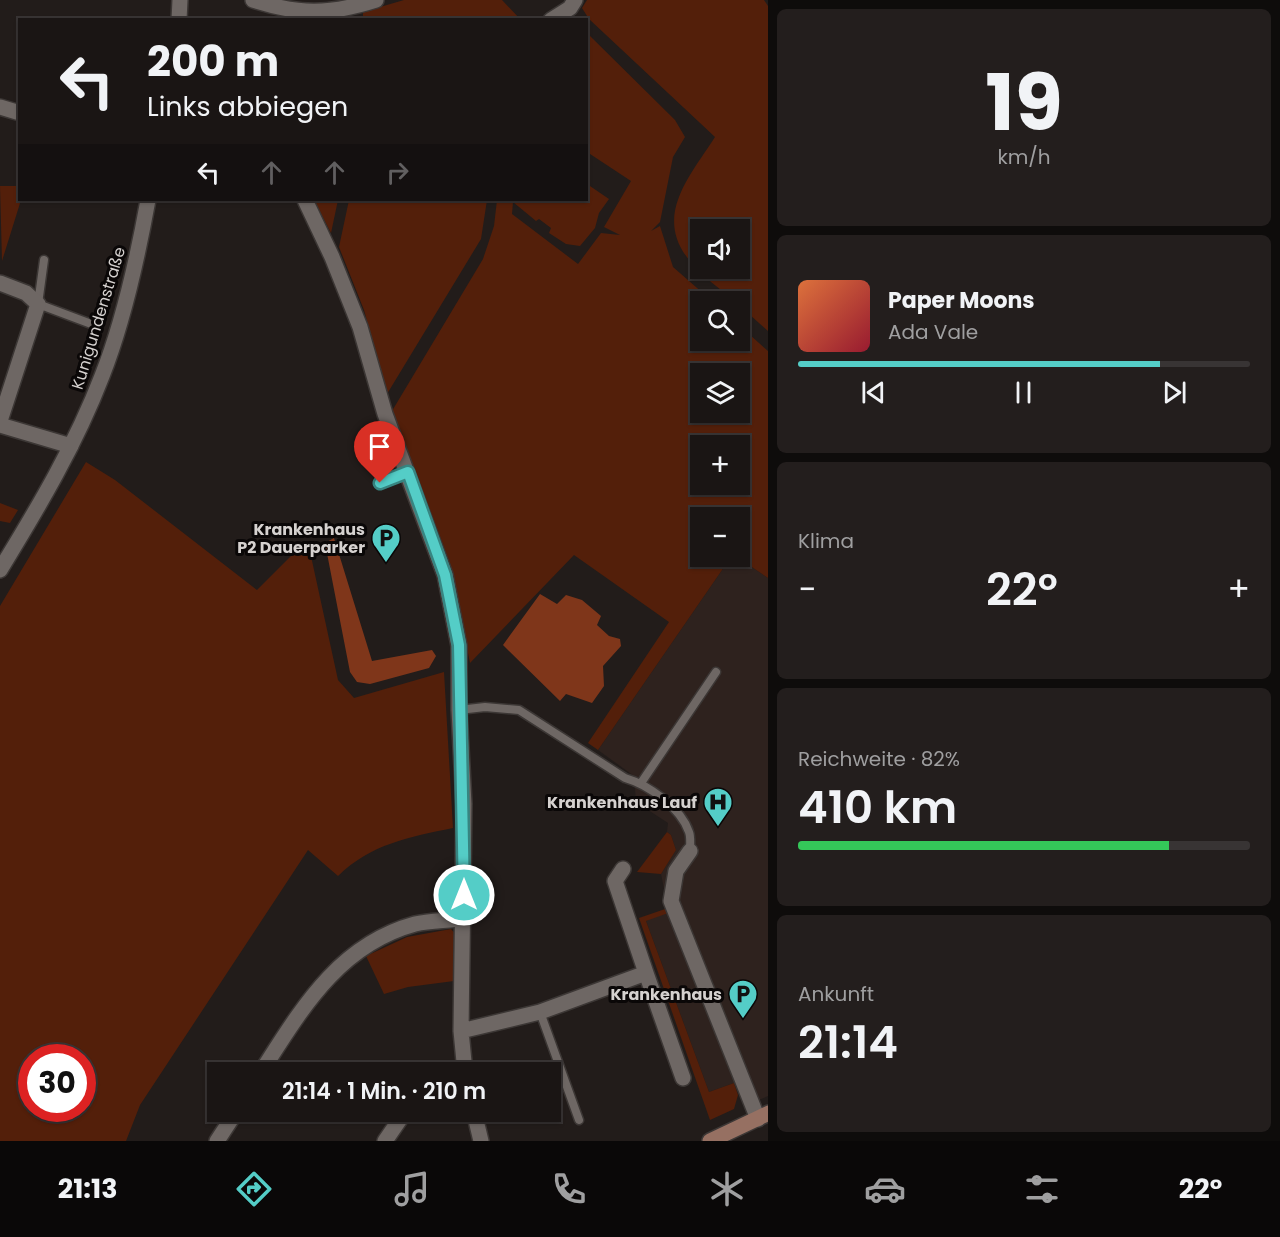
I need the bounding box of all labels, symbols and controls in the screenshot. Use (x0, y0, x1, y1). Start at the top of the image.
text: 200 m (147, 32, 279, 91)
icon: left (48, 42, 126, 120)
text: 19 (985, 48, 1063, 157)
text: Links abbiegen (147, 88, 348, 125)
text: km/h (997, 143, 1051, 171)
icon: left (192, 156, 225, 189)
icon: ahead (255, 156, 288, 189)
icon: ahead (318, 156, 351, 189)
icon: right (381, 156, 414, 189)
map controls (690, 219, 750, 567)
button: sound (690, 219, 750, 279)
street label: Kunigundenstraße (66, 244, 131, 392)
text: Paper Moons (888, 285, 1035, 316)
button: search (690, 291, 750, 351)
text: Ada Vale (888, 318, 978, 346)
button: layers (690, 363, 750, 423)
icon: previous (857, 376, 890, 409)
icon: pause (1007, 376, 1040, 409)
icon: next (1158, 376, 1191, 409)
pin (354, 421, 405, 483)
icon: arrive (363, 430, 396, 463)
button: + (690, 435, 750, 495)
button: − (690, 507, 750, 567)
place label: Krankenhaus P2 Dauerparker (237, 518, 365, 559)
parking icon: Krankenhaus P2 Dauerparker (370, 522, 402, 564)
text: Klima (798, 527, 854, 555)
text: 22° (986, 558, 1058, 621)
text: − (798, 566, 816, 613)
text: + (1227, 566, 1250, 613)
text: Reichweite · 82% (798, 745, 960, 773)
text: 410 km (798, 776, 957, 839)
hospital icon: Krankenhaus Lauf (702, 786, 734, 828)
place label: Krankenhaus Lauf (547, 791, 697, 814)
position arrow (432, 863, 496, 927)
parking icon: Krankenhaus (727, 978, 759, 1020)
text: Ankunft (798, 980, 874, 1008)
place label: Krankenhaus (610, 983, 722, 1006)
text: 21:14 (798, 1011, 898, 1074)
speed limit sign: 30 (18, 1044, 96, 1122)
text: 21:14 · 1 Min. · 210 m (282, 1076, 486, 1107)
icon: directions (233, 1168, 275, 1210)
icon: music (391, 1168, 433, 1210)
icon: phone (548, 1168, 590, 1210)
icon: climate (706, 1168, 748, 1210)
icon: car (864, 1168, 906, 1210)
icon: filters (1021, 1168, 1063, 1210)
text: 21:13 (58, 1170, 118, 1207)
text: 22° (1179, 1170, 1222, 1207)

